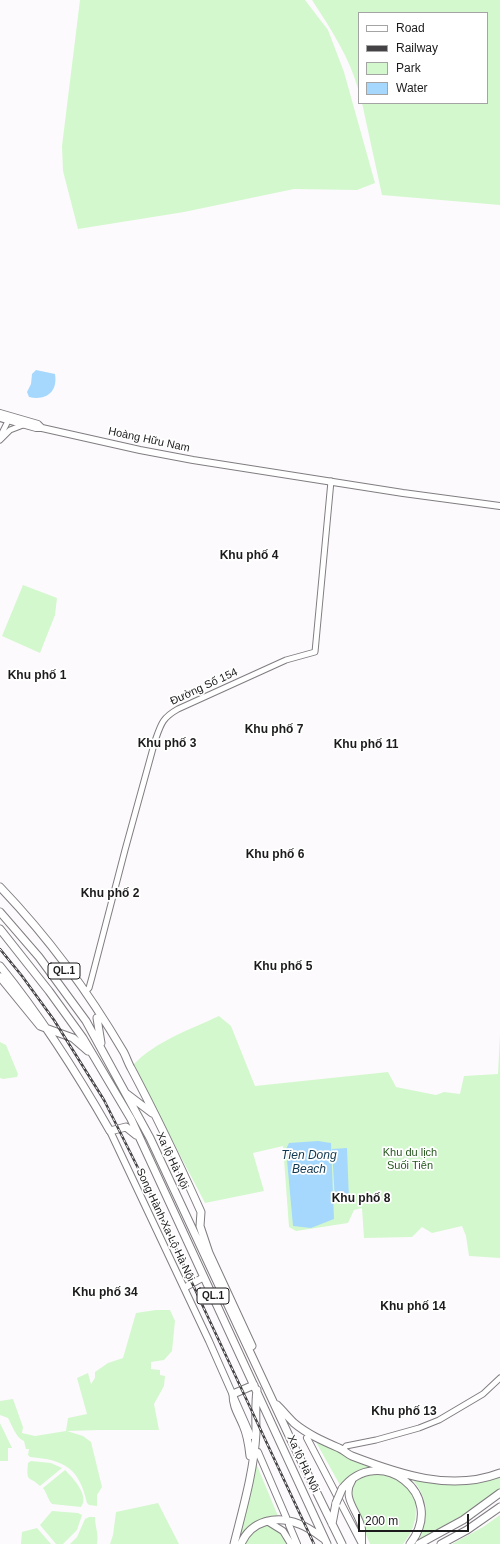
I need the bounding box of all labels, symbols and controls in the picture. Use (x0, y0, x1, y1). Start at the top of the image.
legend (358, 12, 488, 104)
text: Road (396, 21, 425, 35)
text: Railway (396, 41, 438, 55)
text: Park (396, 61, 421, 75)
text: Water (396, 81, 428, 95)
street label: Hoàng Hữu Nam (107, 425, 191, 455)
district label: Khu phố 4 (220, 549, 278, 563)
street label: Đường Số 154 (168, 666, 240, 708)
district label: Khu phố 1 (8, 669, 66, 683)
district label: Khu phố 7 (245, 723, 303, 737)
district label: Khu phố 3 (138, 737, 196, 751)
district label: Khu phố 11 (334, 738, 398, 752)
district label: Khu phố 6 (246, 848, 304, 862)
district label: Khu phố 2 (81, 887, 139, 901)
district label: Khu phố 5 (254, 960, 312, 974)
road number: QL.1 (48, 963, 80, 979)
street label: Xa lộ Hà Nội (153, 1130, 191, 1192)
park label: Khu du lịch Suối Tiên (383, 1146, 437, 1172)
water label: Tien Dong Beach (281, 1149, 337, 1177)
street label: Song Hành Xa Lộ Hà Nội (133, 1166, 197, 1284)
district label: Khu phố 8 (332, 1192, 390, 1206)
district label: Khu phố 34 (72, 1286, 138, 1300)
road number: QL.1 (197, 1288, 229, 1304)
district label: Khu phố 14 (380, 1300, 446, 1314)
district label: Khu phố 13 (371, 1405, 437, 1419)
street label: Xa lộ Hà Nội (284, 1433, 322, 1495)
scale bar (360, 1506, 471, 1532)
text: 200 m (365, 1514, 398, 1528)

